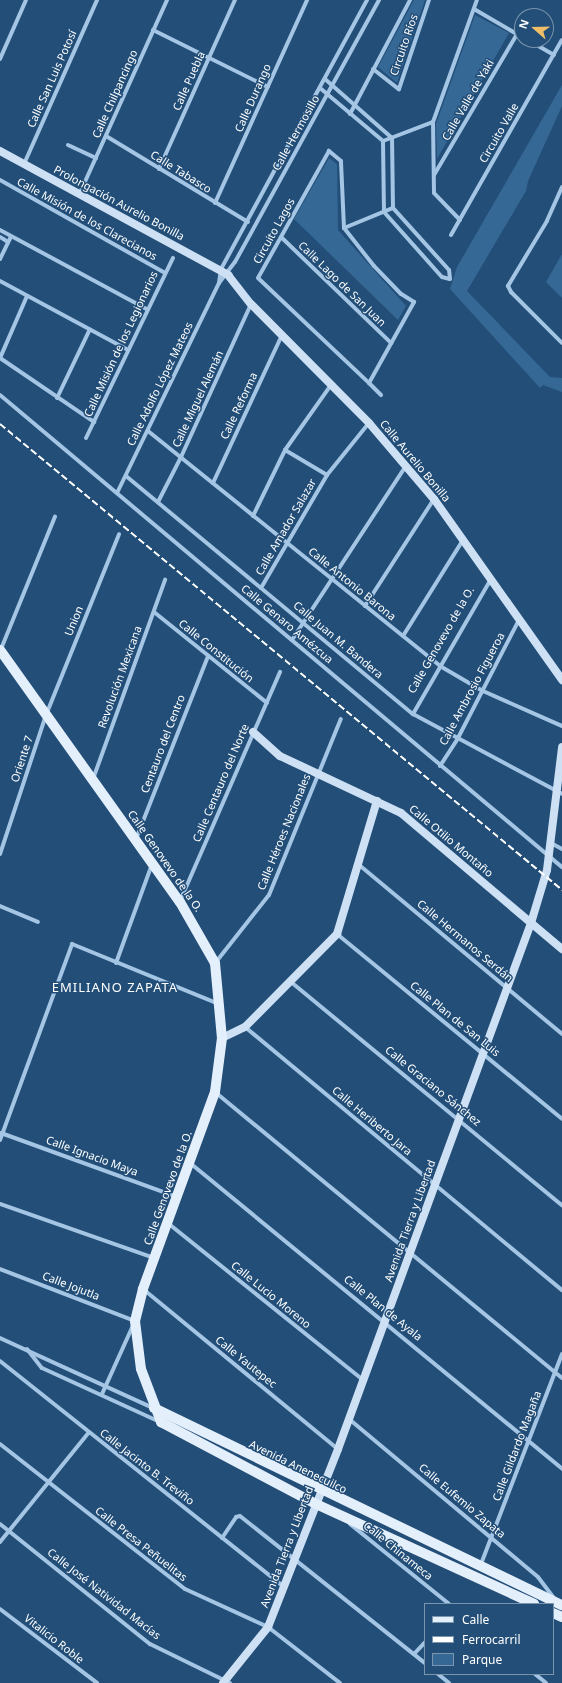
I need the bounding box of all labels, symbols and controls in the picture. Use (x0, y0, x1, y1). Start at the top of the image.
north arrow (514, 8, 554, 48)
street label: Circuito Ríos (387, 13, 421, 77)
text: N (515, 17, 532, 31)
street label: Calle San Luis Potosí (25, 28, 79, 130)
street label: Calle Chilpancingo (90, 48, 140, 140)
street label: Calle Puebla (170, 49, 208, 113)
street label: Calle Valle de Yaki (439, 57, 497, 143)
street label: Calle Durango (232, 62, 274, 134)
street label: Calle Hermosillo (270, 93, 322, 173)
street label: Circuito Valle (477, 101, 521, 165)
street label: Calle Tabasco (148, 148, 214, 196)
street label: Prolongación Aurelio Bonilla (51, 163, 187, 243)
street label: Calle Misión de los Clarecianos (15, 175, 159, 263)
street label: Circuito Lagos (250, 196, 298, 266)
street label: Calle Lago de San Juan (295, 239, 389, 329)
street label: Calle Misión de los Legionarios (81, 269, 161, 419)
street label: Calle Adolfo López Mateos (124, 320, 196, 448)
street label: Calle Miguel Alemán (170, 348, 226, 450)
street label: Calle Reforma (218, 370, 260, 442)
street label: Calle Aurelio Bonilla (377, 417, 453, 505)
street label: Calle Amador Salazar (253, 476, 319, 578)
street label: Calle Antonio Barona (306, 545, 398, 623)
street label: Calle Genaro Amézcua (238, 582, 336, 666)
street label: Calle Genovevo de la O. (405, 584, 477, 696)
street label: Calle Juan M. Bandera (291, 599, 385, 681)
street label: Union (62, 604, 86, 638)
street label: Calle Constitución (176, 617, 256, 685)
street label: Revolución Mexicana (95, 624, 145, 730)
street label: Calle Ambrosio Figueroa (437, 630, 507, 748)
street label: Centauro del Centro (138, 693, 188, 795)
street label: Calle Centauro del Norte (190, 722, 252, 844)
street label: Oriente 7 (8, 734, 36, 784)
street label: Calle Héroes Nacionales (255, 772, 313, 892)
street label: Calle Otilio Montaño (406, 802, 496, 880)
street label: Calle Genovevo de la O. (125, 808, 205, 914)
street label: Calle Hermanos Serdán (414, 897, 516, 985)
district label: EMILIANO ZAPATA (52, 979, 178, 995)
street label: Calle Plan de San Luis (408, 979, 502, 1059)
street label: Calle Graciano Sánchez (382, 1043, 484, 1129)
street label: Calle Heriberto Jara (329, 1084, 415, 1158)
street label: Calle Genovevo de la O. (141, 1129, 195, 1247)
street label: Calle Ignacio Maya (44, 1133, 140, 1179)
street label: Avenida Tierra y Libertad (382, 1158, 438, 1284)
street label: Calle Lucio Moreno (229, 1259, 313, 1331)
street label: Calle Jojutla (41, 1269, 101, 1303)
street label: Calle Plan de Ayala (341, 1272, 425, 1344)
street label: Calle Yautepec (213, 1333, 279, 1391)
street label: Calle Gildardo Magaña (490, 1389, 544, 1503)
street label: Calle Jacinto B. Treviño (97, 1426, 197, 1508)
street label: Avenida Anenecuilco (247, 1438, 349, 1496)
street label: Calle Eufemio Zapata (416, 1461, 508, 1541)
street label: Avenida Tierra y Libertad (258, 1485, 316, 1609)
street label: Calle Presa Peñuelitas (92, 1504, 190, 1584)
street label: Calle Chinameca (361, 1519, 435, 1583)
street label: Calle José Natividad Macías (45, 1546, 163, 1642)
legend (424, 1603, 554, 1675)
text: Calle (462, 1611, 489, 1628)
street label: Vitalicio Roble (21, 1612, 87, 1666)
text: Ferrocarril (462, 1631, 521, 1648)
text: Parque (462, 1651, 502, 1668)

